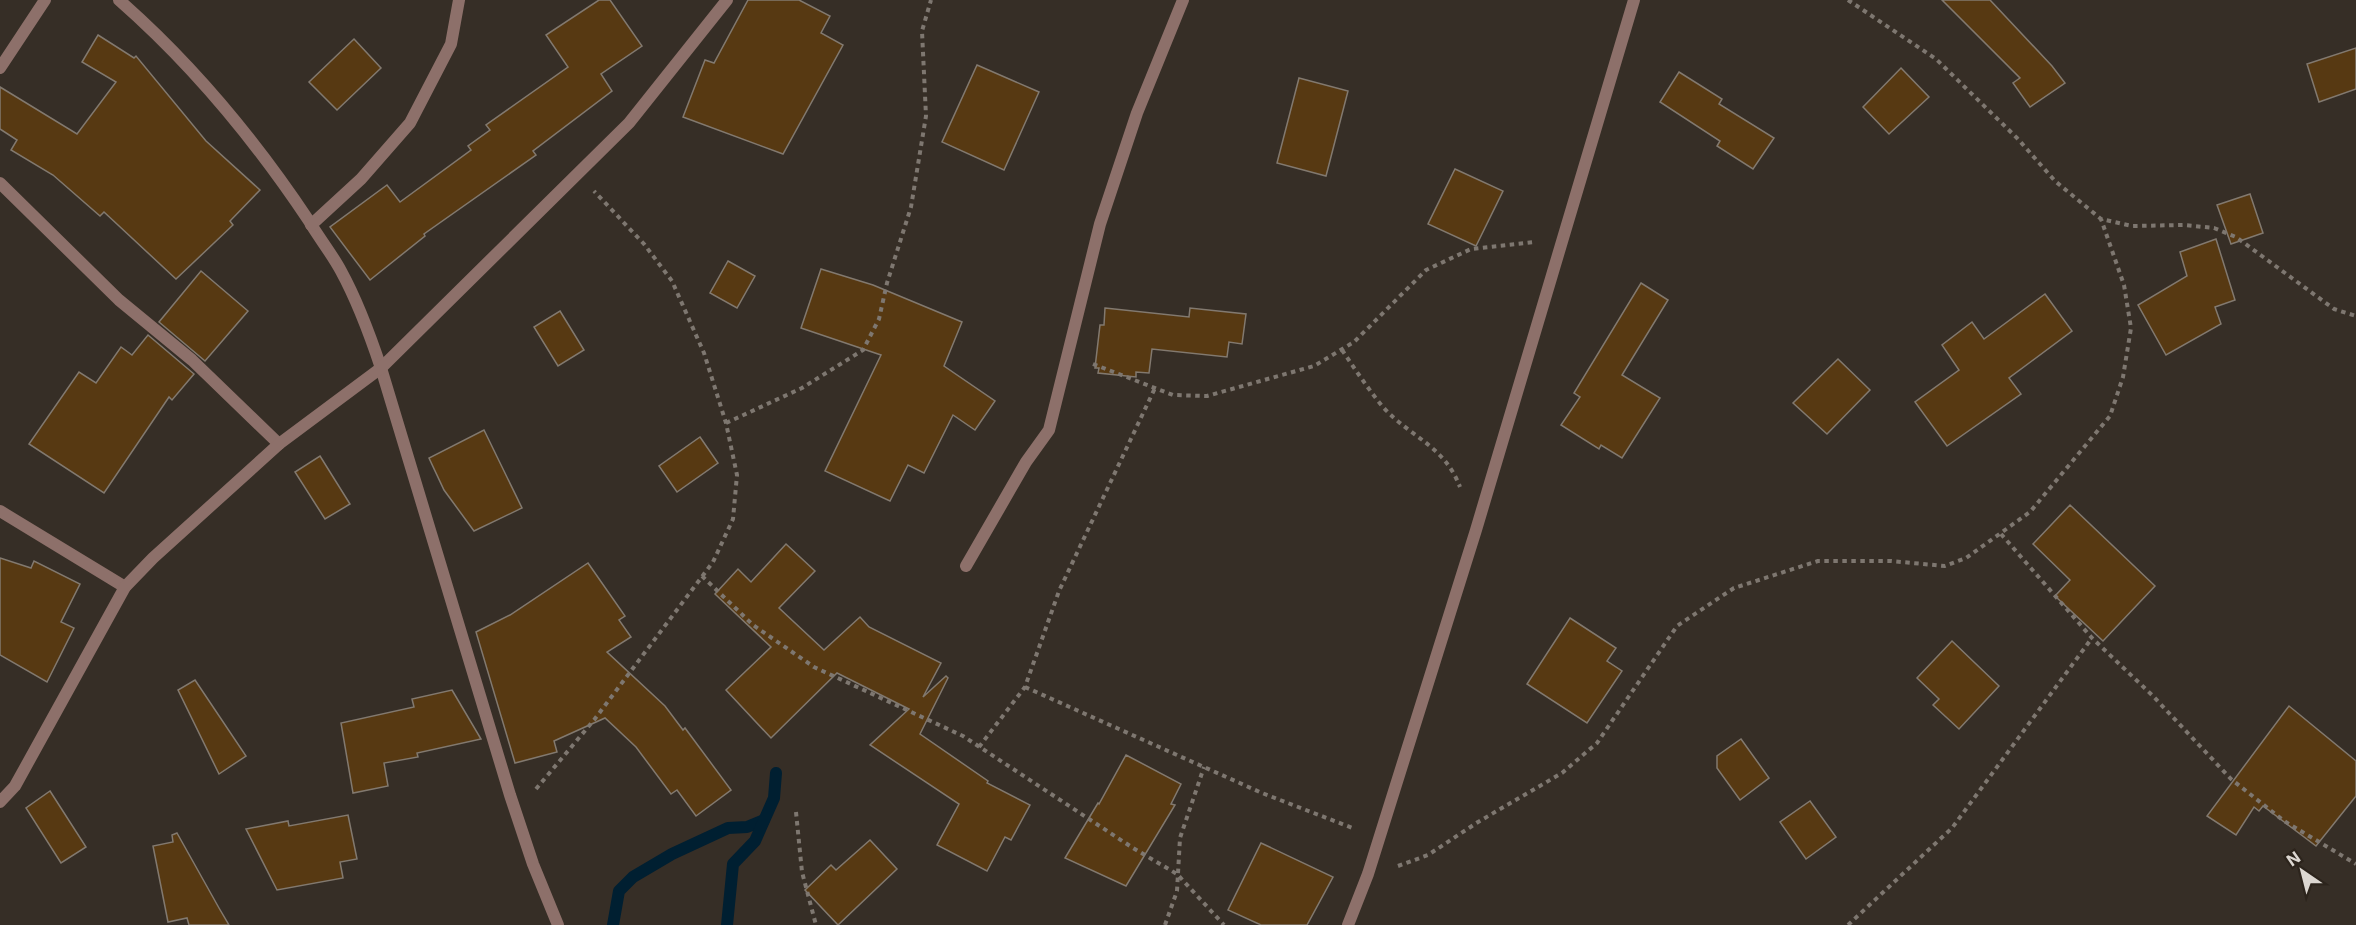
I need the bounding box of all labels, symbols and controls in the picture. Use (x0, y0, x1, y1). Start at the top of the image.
north arrow (2272, 841, 2332, 901)
text: N (2283, 847, 2304, 870)

